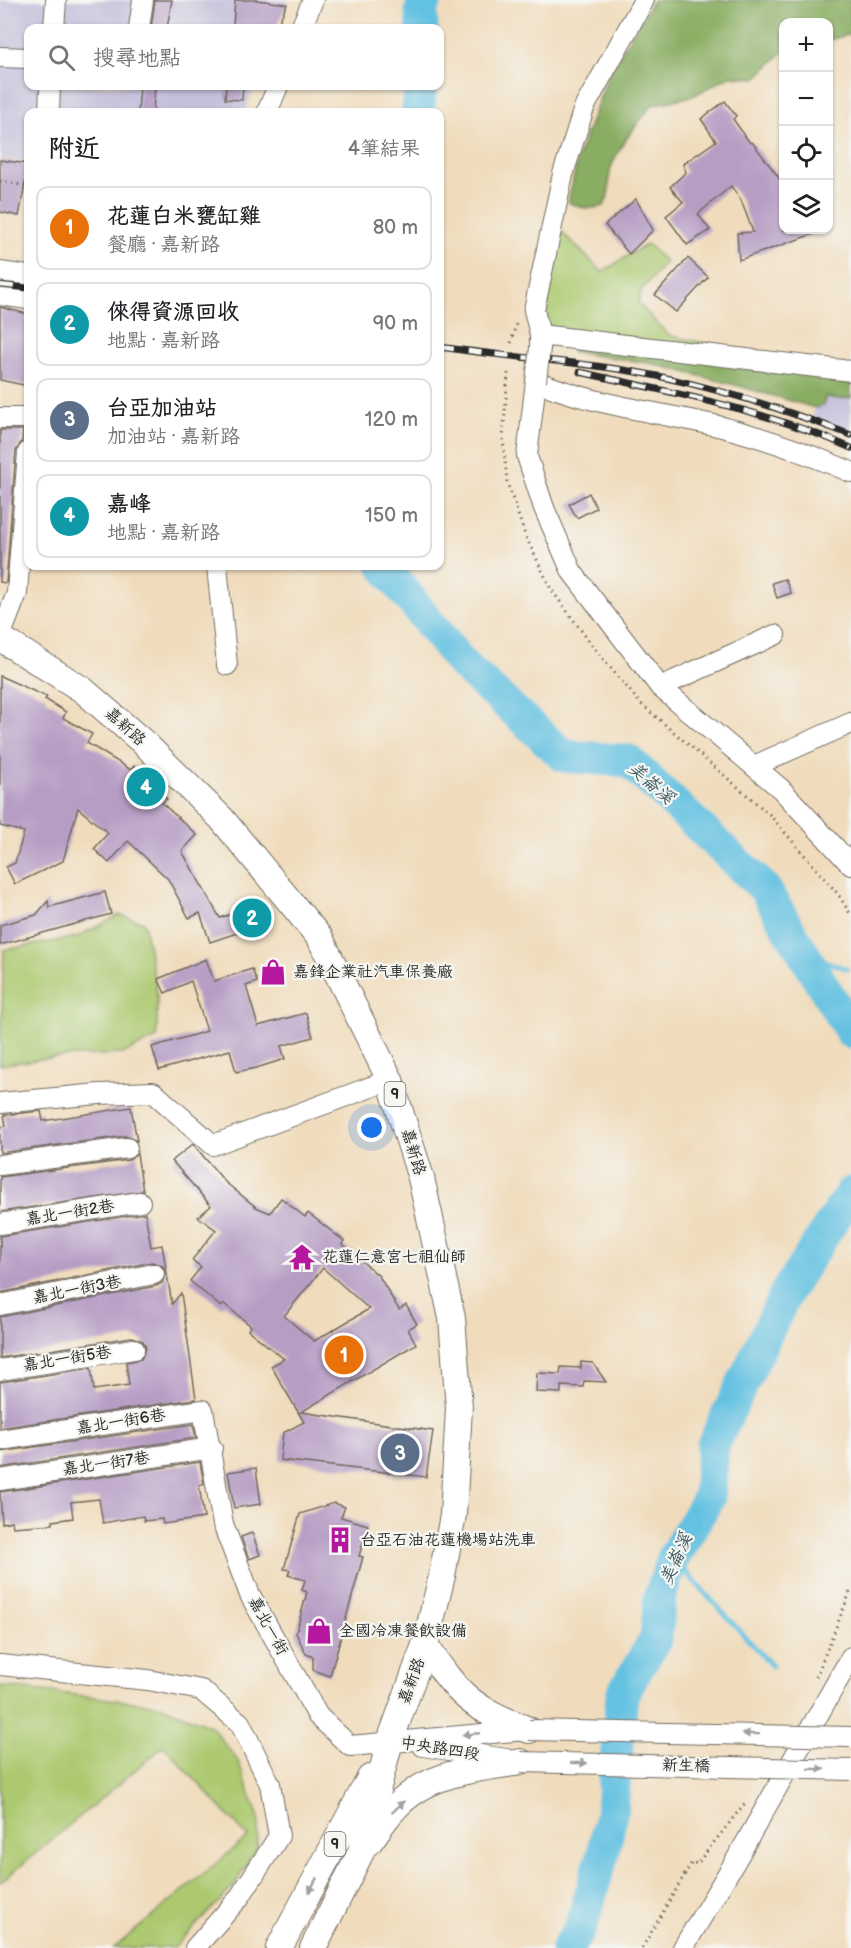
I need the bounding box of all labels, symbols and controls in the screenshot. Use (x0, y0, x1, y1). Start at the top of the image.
map controls (779, 18, 833, 234)
button: + (779, 18, 833, 72)
search box (24, 24, 444, 90)
icon: search (45, 41, 78, 74)
text: 搜尋地點 (93, 45, 181, 72)
button: − (779, 72, 833, 126)
button: locate (779, 126, 833, 180)
text: 附近 (48, 134, 100, 165)
text: 4筆結果 (348, 137, 420, 161)
button: layers (779, 180, 833, 234)
text: 花蓮白米甕缸雞 (107, 203, 261, 230)
text: 1 (65, 216, 74, 240)
text: 80 m (373, 216, 418, 240)
text: 餐廳 · 嘉新路 (107, 233, 220, 257)
text: 倈得資源回收 (107, 299, 239, 326)
text: 2 (64, 312, 75, 336)
text: 90 m (373, 312, 418, 336)
text: 地點 · 嘉新路 (107, 329, 220, 353)
text: 台亞加油站 (107, 395, 217, 422)
text: 3 (64, 408, 75, 432)
text: 120 m (365, 408, 418, 432)
text: 加油站 · 嘉新路 (107, 425, 240, 449)
text: 嘉峰 (107, 491, 151, 518)
text: 4 (64, 504, 75, 528)
text: 150 m (365, 504, 418, 528)
text: 地點 · 嘉新路 (107, 521, 220, 545)
street label: 嘉新路 (101, 704, 149, 750)
water label: 美崙溪 (624, 757, 679, 809)
pin: 4 (126, 764, 166, 810)
pin: 2 (232, 896, 272, 940)
shop icon: 嘉鋒企業社汽車保養廠 (258, 957, 288, 987)
place label: 嘉鋒企業社汽車保養廠 (293, 963, 453, 982)
road number: 9 (384, 1082, 406, 1106)
your location (357, 1113, 386, 1142)
street label: 嘉新路 (397, 1126, 429, 1178)
street label: 嘉北一街2巷 (24, 1197, 116, 1229)
temple icon: 花蓮仁意宮七祖仙師 (287, 1242, 317, 1272)
place label: 花蓮仁意宮七祖仙師 (322, 1248, 466, 1267)
street label: 嘉北一街3巷 (31, 1272, 123, 1308)
pin: 1 (324, 1332, 364, 1378)
street label: 嘉北一街5巷 (21, 1343, 113, 1375)
street label: 嘉北一街6巷 (75, 1406, 167, 1438)
pin: 3 (380, 1430, 420, 1476)
street label: 嘉北一街7巷 (61, 1448, 151, 1480)
building icon: 台亞石油花蓮機場站洗車 (325, 1525, 355, 1555)
water label: 美崙溪 (655, 1529, 697, 1588)
place label: 台亞石油花蓮機場站洗車 (360, 1531, 536, 1550)
street label: 嘉北一街 (244, 1593, 292, 1659)
shop icon: 全國冷凍餐飲設備 (304, 1616, 334, 1646)
place label: 全國冷凍餐飲設備 (339, 1622, 467, 1641)
street label: 嘉新路 (395, 1655, 429, 1707)
one-way arrow (461, 1729, 480, 1739)
one-way arrow (741, 1730, 760, 1739)
street label: 中央路四段 (399, 1733, 481, 1765)
street label: 新生橋 (662, 1756, 710, 1776)
one-way arrow (570, 1759, 589, 1768)
one-way arrow (807, 1765, 826, 1774)
one-way arrow (390, 1800, 405, 1814)
road number: 9 (324, 1832, 346, 1856)
one-way arrow (308, 1876, 318, 1893)

